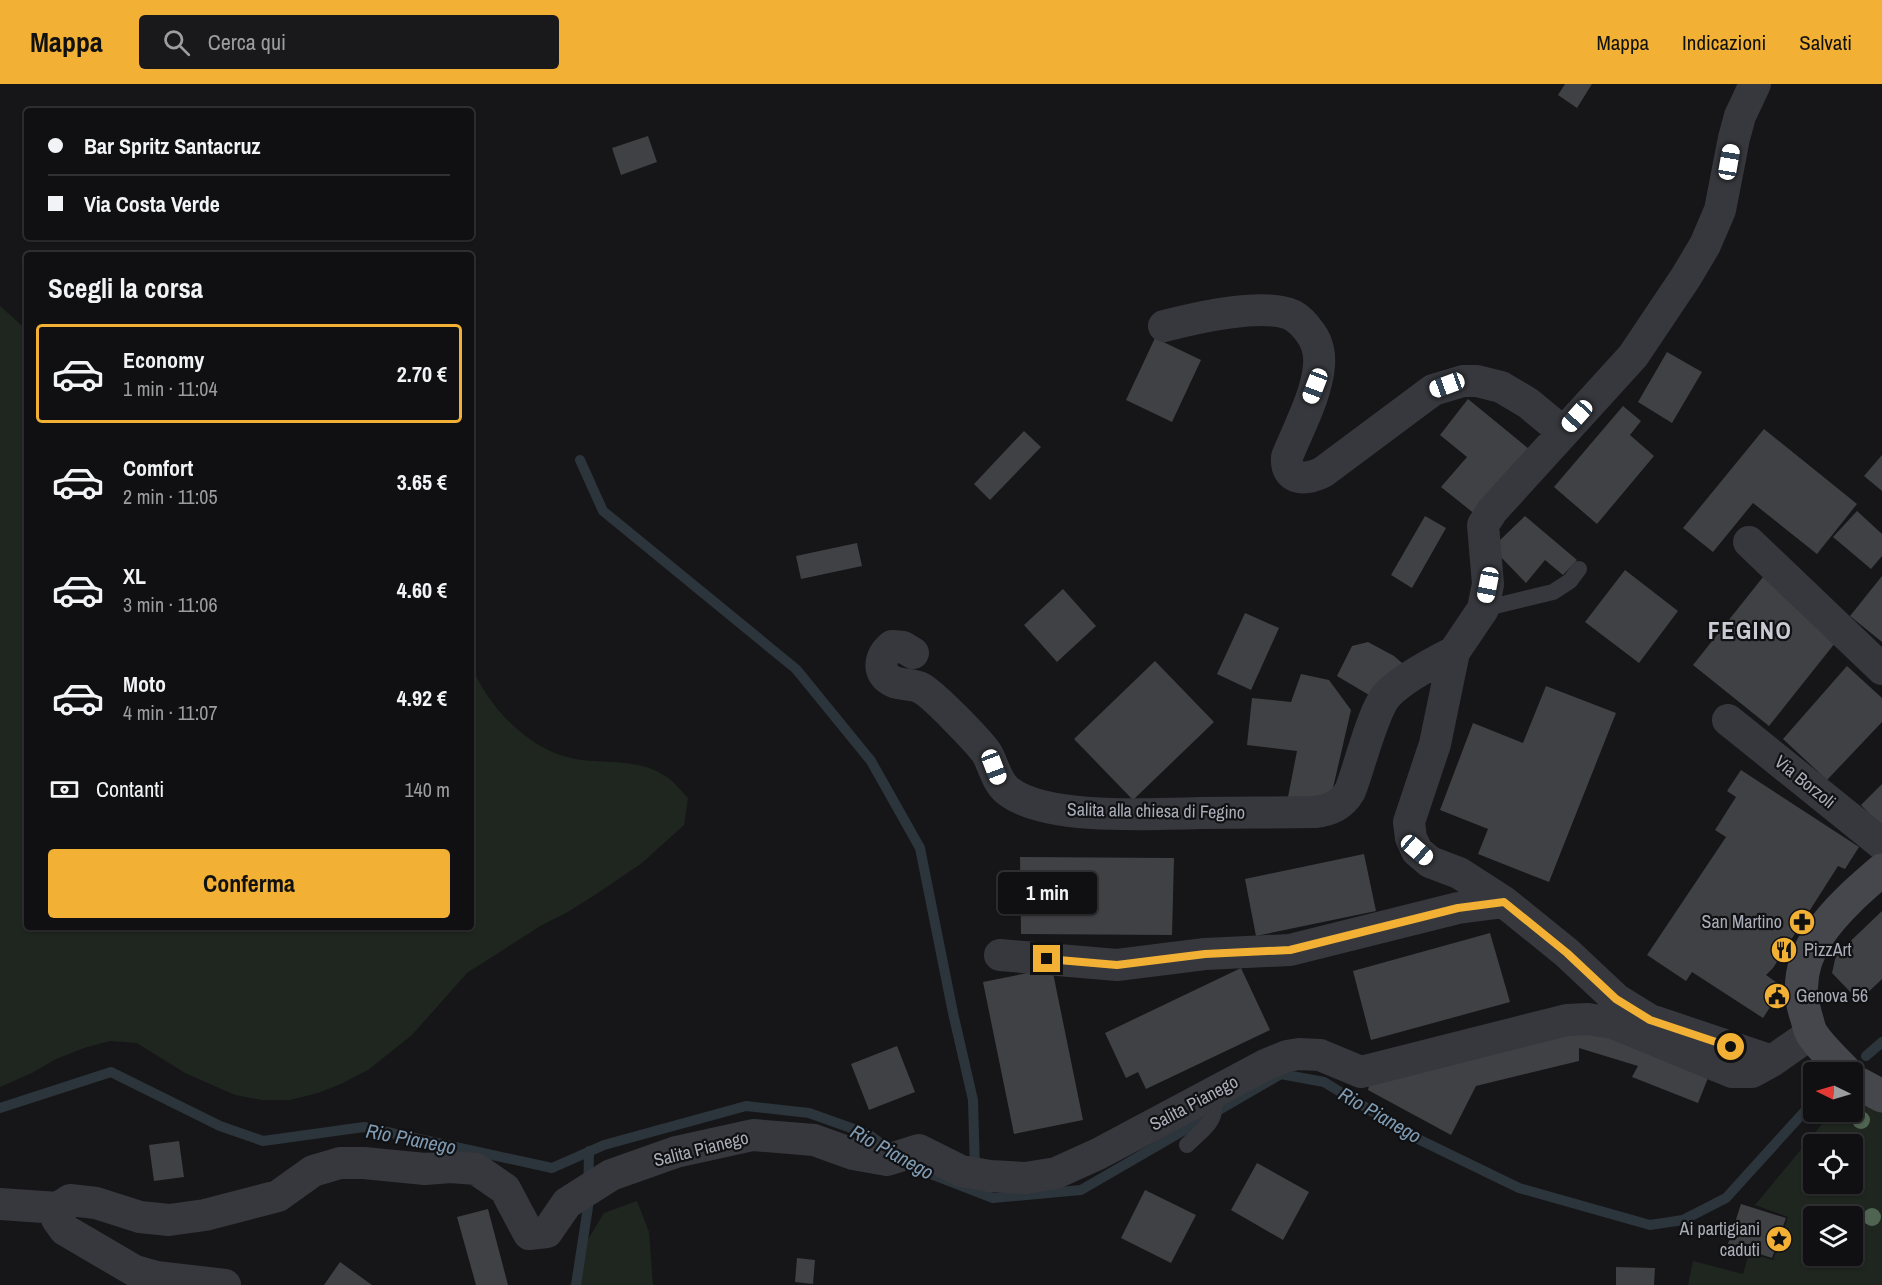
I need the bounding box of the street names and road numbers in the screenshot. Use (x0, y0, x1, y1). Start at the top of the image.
street label: Via Borzoli (1769, 749, 1841, 814)
street label: Salita alla chiesa di Fegino (1067, 796, 1245, 825)
street label: Salita Pianego (1145, 1069, 1242, 1136)
street label: Salita Pianego (651, 1125, 751, 1172)

